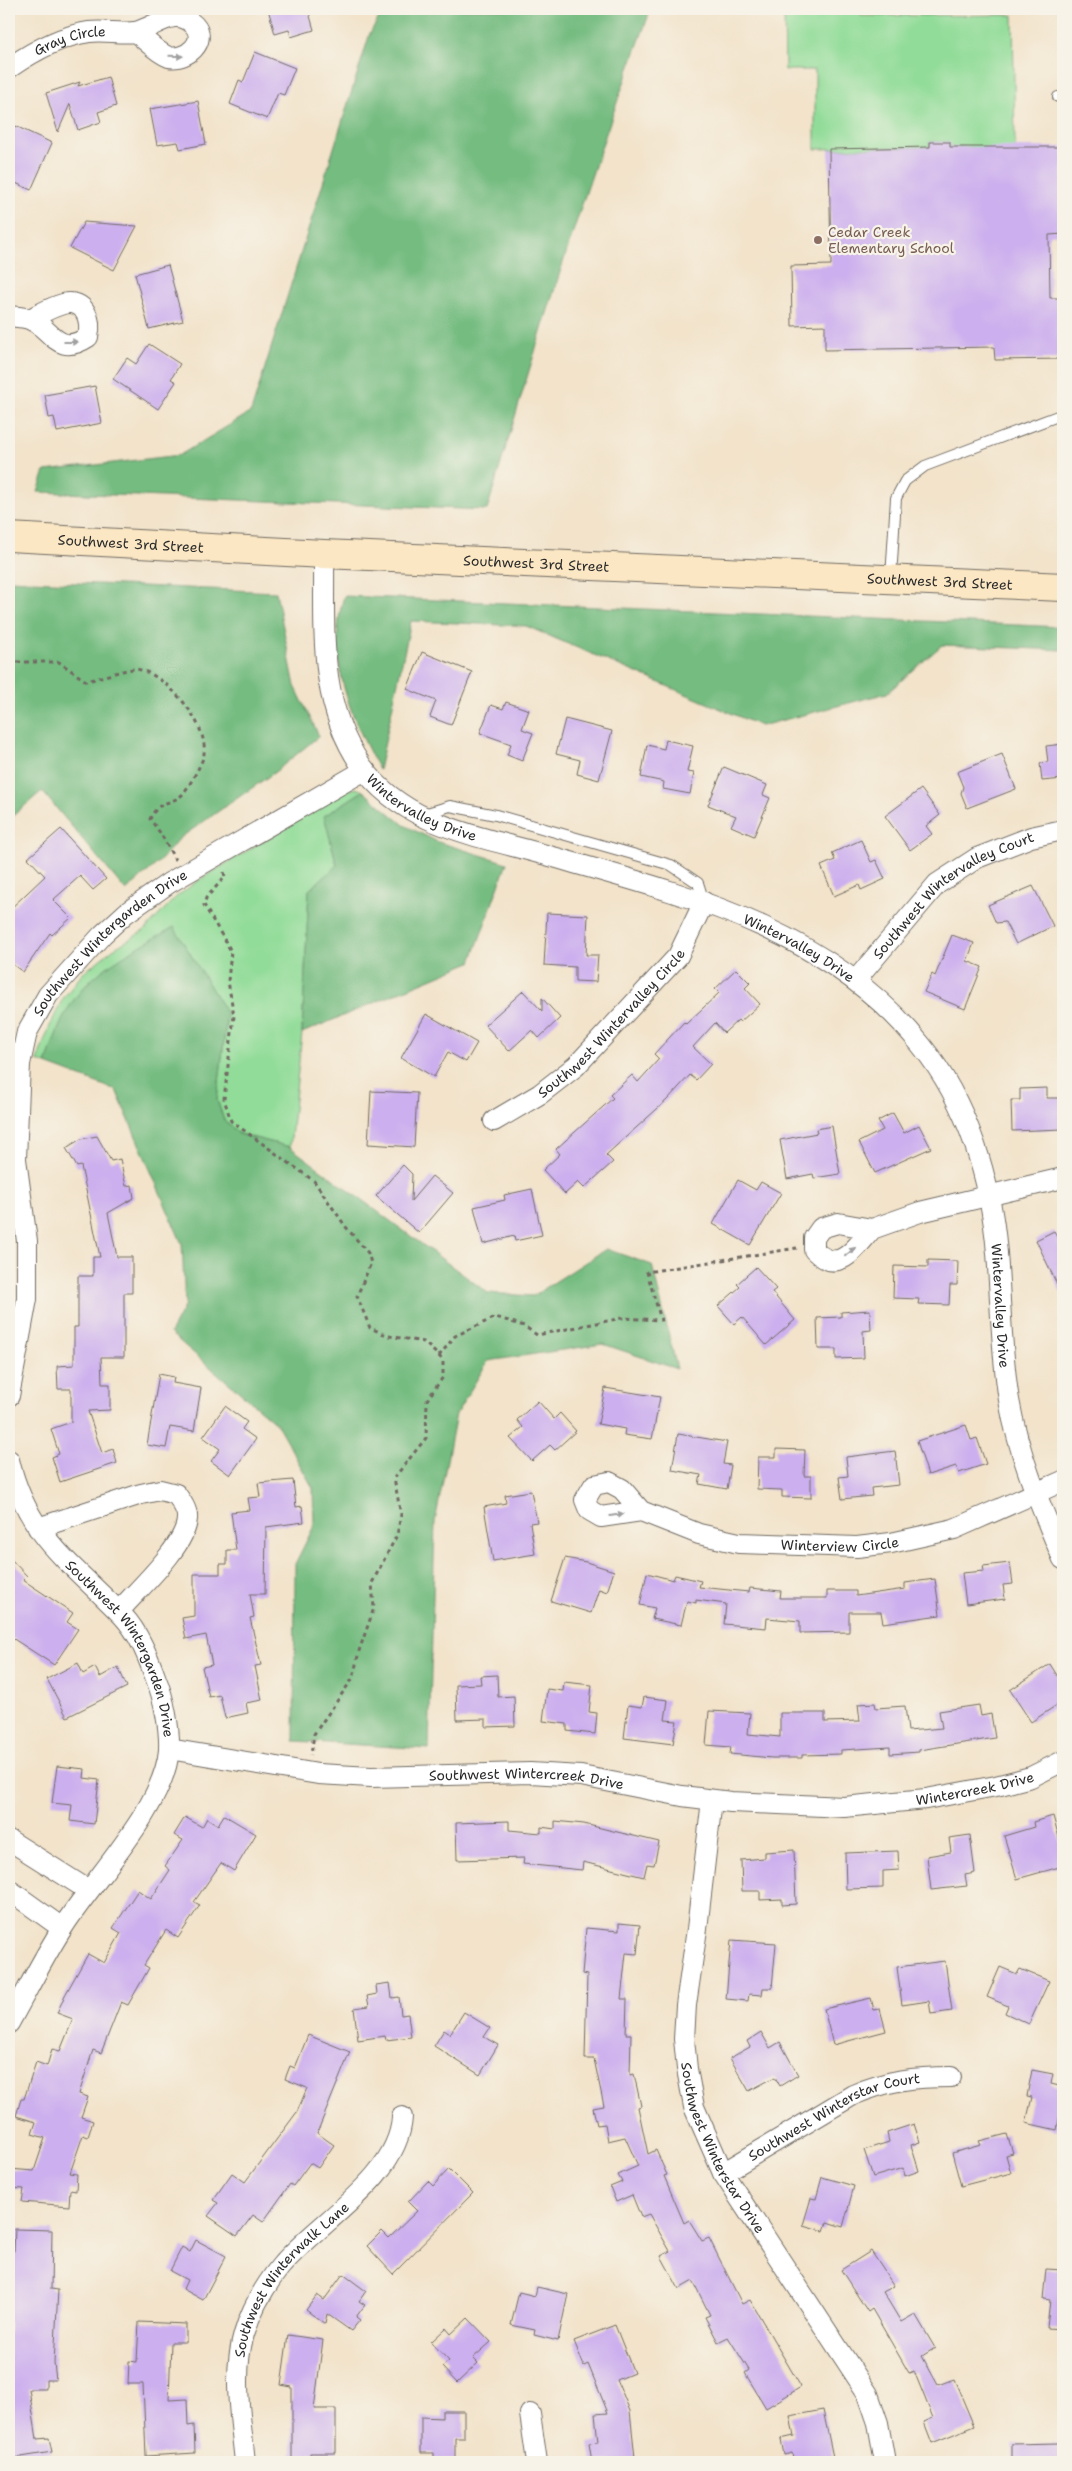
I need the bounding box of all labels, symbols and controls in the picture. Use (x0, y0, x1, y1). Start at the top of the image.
street label: Gray Circle (31, 22, 106, 60)
one-way arrow (168, 52, 184, 60)
place label: Cedar Creek Elementary School (828, 223, 955, 257)
marker: Cedar Creek Elementary School (812, 234, 824, 246)
one-way arrow (63, 338, 79, 346)
street label: Southwest 3rd Street (57, 531, 204, 556)
street label: Southwest 3rd Street (463, 551, 610, 576)
street label: Southwest 3rd Street (867, 569, 1013, 594)
street label: Wintervalley Drive (363, 770, 479, 845)
street label: Southwest Wintervalley Court (869, 828, 1036, 963)
street label: Southwest Wintergarden Drive (29, 865, 191, 1019)
street label: Wintervalley Drive (741, 910, 858, 986)
street label: Southwest Wintervalley Circle (534, 946, 689, 1102)
street label: Wintervalley Drive (987, 1243, 1014, 1369)
one-way arrow (843, 1247, 856, 1258)
one-way arrow (610, 1511, 626, 1519)
street label: Winterview Circle (780, 1533, 901, 1556)
street label: Southwest Wintergarden Drive (62, 1556, 178, 1738)
street label: Southwest Wintercreek Drive (429, 1764, 626, 1793)
street label: Wintercreek Drive (915, 1768, 1036, 1809)
street label: Southwest Winterstar Drive (677, 2061, 769, 2237)
street label: Southwest Winterstar Court (745, 2069, 921, 2165)
street label: Southwest Winterwalk Lane (230, 2198, 353, 2358)

